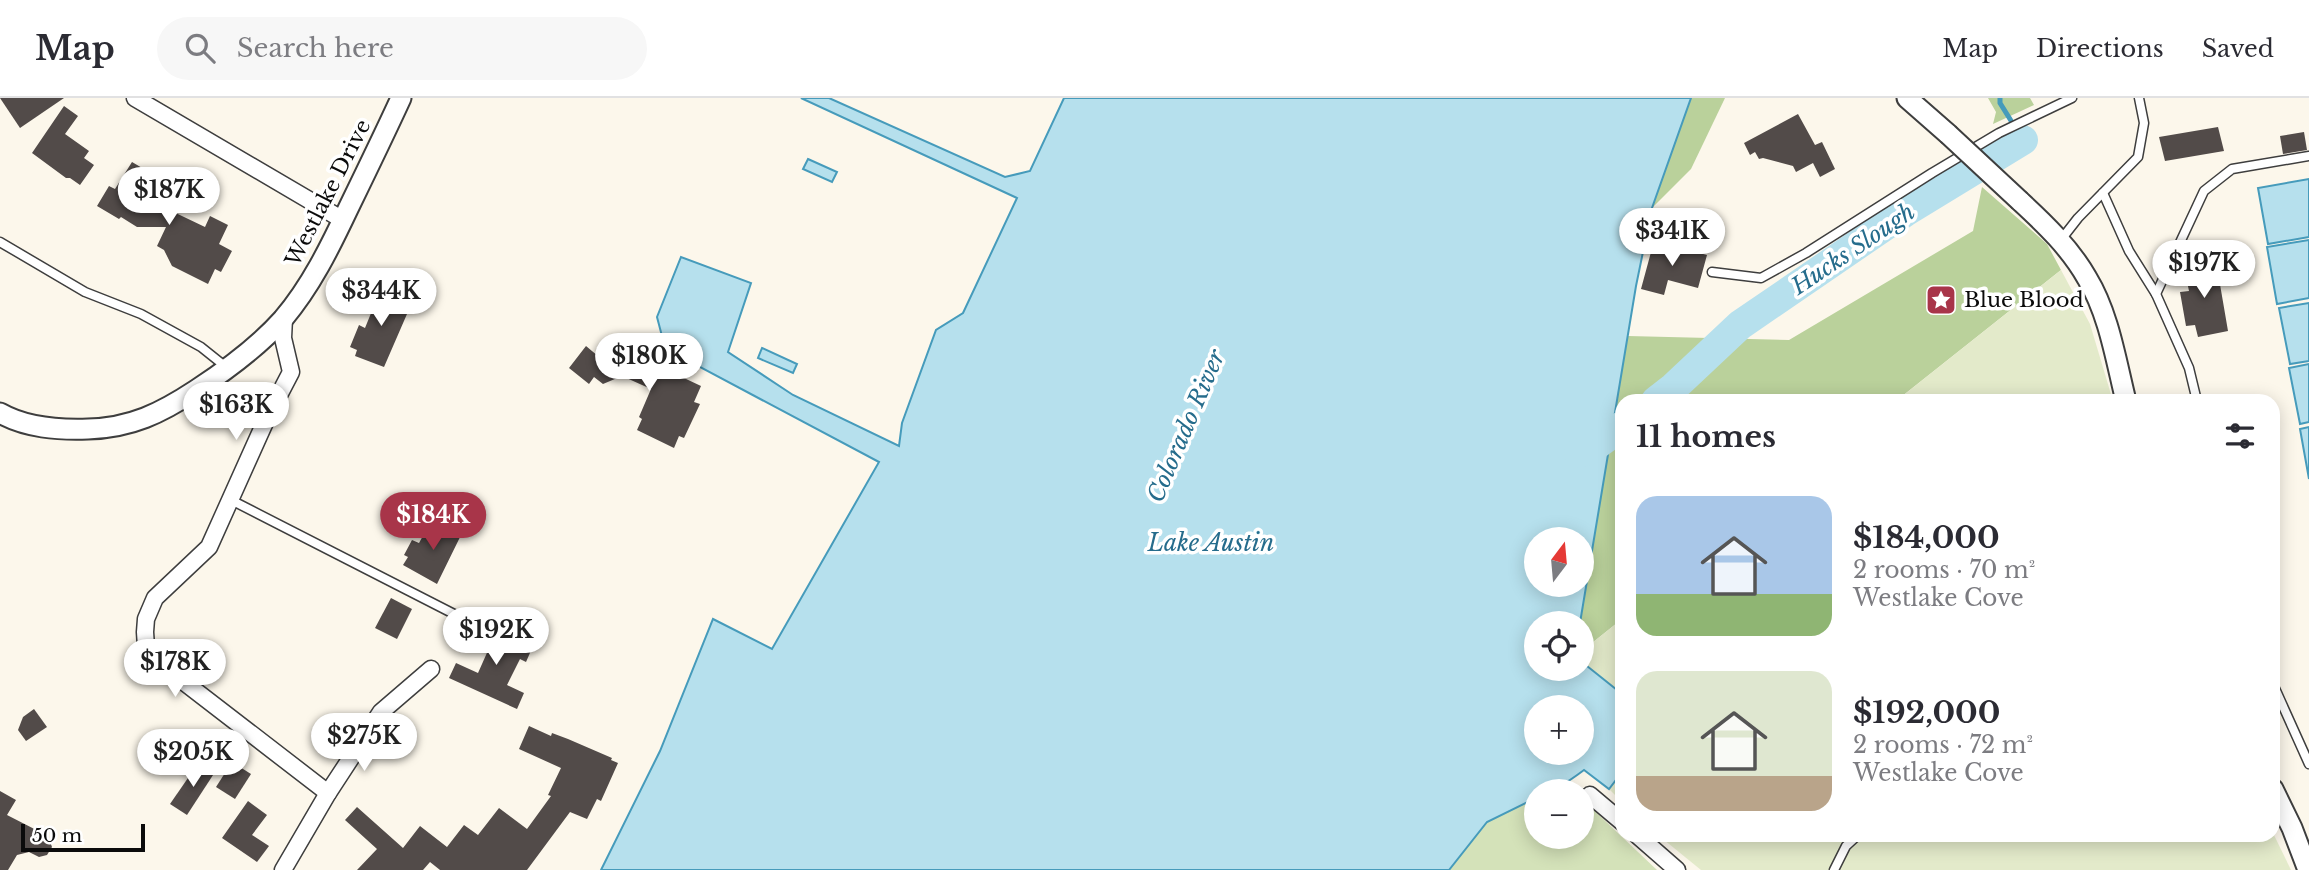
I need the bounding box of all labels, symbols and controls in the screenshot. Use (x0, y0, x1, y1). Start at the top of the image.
search box (157, 17, 647, 80)
text: Map (35, 28, 115, 69)
icon: search (181, 29, 219, 67)
text: Search here (237, 32, 394, 64)
text: Map (1942, 34, 1998, 63)
text: Directions (2036, 34, 2164, 63)
text: Saved (2202, 34, 2274, 63)
street label: Westlake Drive (279, 115, 376, 272)
pin: $187K (120, 167, 218, 227)
text: $187K (134, 176, 204, 204)
water label: Hucks Slough (1785, 197, 1920, 301)
pin: $341K (1623, 208, 1721, 268)
text: $341K (1635, 217, 1709, 245)
pin: $197K (2155, 240, 2253, 300)
text: $197K (2168, 249, 2240, 277)
pin: $344K (332, 268, 430, 328)
text: $344K (342, 277, 420, 305)
place icon: Blue Blood (1924, 283, 1958, 317)
place label: Blue Blood (1964, 287, 2084, 313)
pin: $180K (600, 334, 698, 393)
text: $180K (611, 342, 687, 370)
water label: Colorado River (1141, 344, 1231, 506)
pin: $163K (187, 382, 285, 442)
text: $163K (199, 391, 273, 419)
icon: filters (2221, 417, 2259, 455)
text: 11 homes (1636, 418, 1776, 455)
pin: $184K (384, 492, 482, 552)
text: $184K (396, 501, 470, 529)
text: $184,000 (1853, 519, 2000, 556)
icon: home (1692, 524, 1776, 608)
north arrow (1524, 527, 1594, 597)
map controls (1524, 527, 1594, 849)
water label: Lake Austin (1147, 529, 1274, 557)
text: 2 rooms · 70 m² (1853, 556, 2035, 584)
text: Westlake Cove (1853, 584, 2024, 612)
pin: $192K (447, 608, 545, 667)
button: locate (1524, 611, 1594, 681)
text: $192K (459, 616, 533, 644)
pin: $178K (126, 640, 224, 699)
text: $178K (140, 648, 210, 676)
text: $192,000 (1853, 694, 2000, 731)
button: + (1524, 695, 1594, 765)
icon: home (1692, 699, 1776, 783)
pin: $275K (315, 714, 413, 773)
text: $275K (327, 722, 401, 750)
pin: $205K (144, 730, 242, 789)
text: 2 rooms · 72 m² (1853, 731, 2033, 759)
text: $205K (153, 738, 233, 766)
text: Westlake Cove (1853, 759, 2024, 787)
button: − (1524, 779, 1594, 849)
scale bar (21, 821, 145, 853)
text: 50 m (32, 824, 82, 847)

